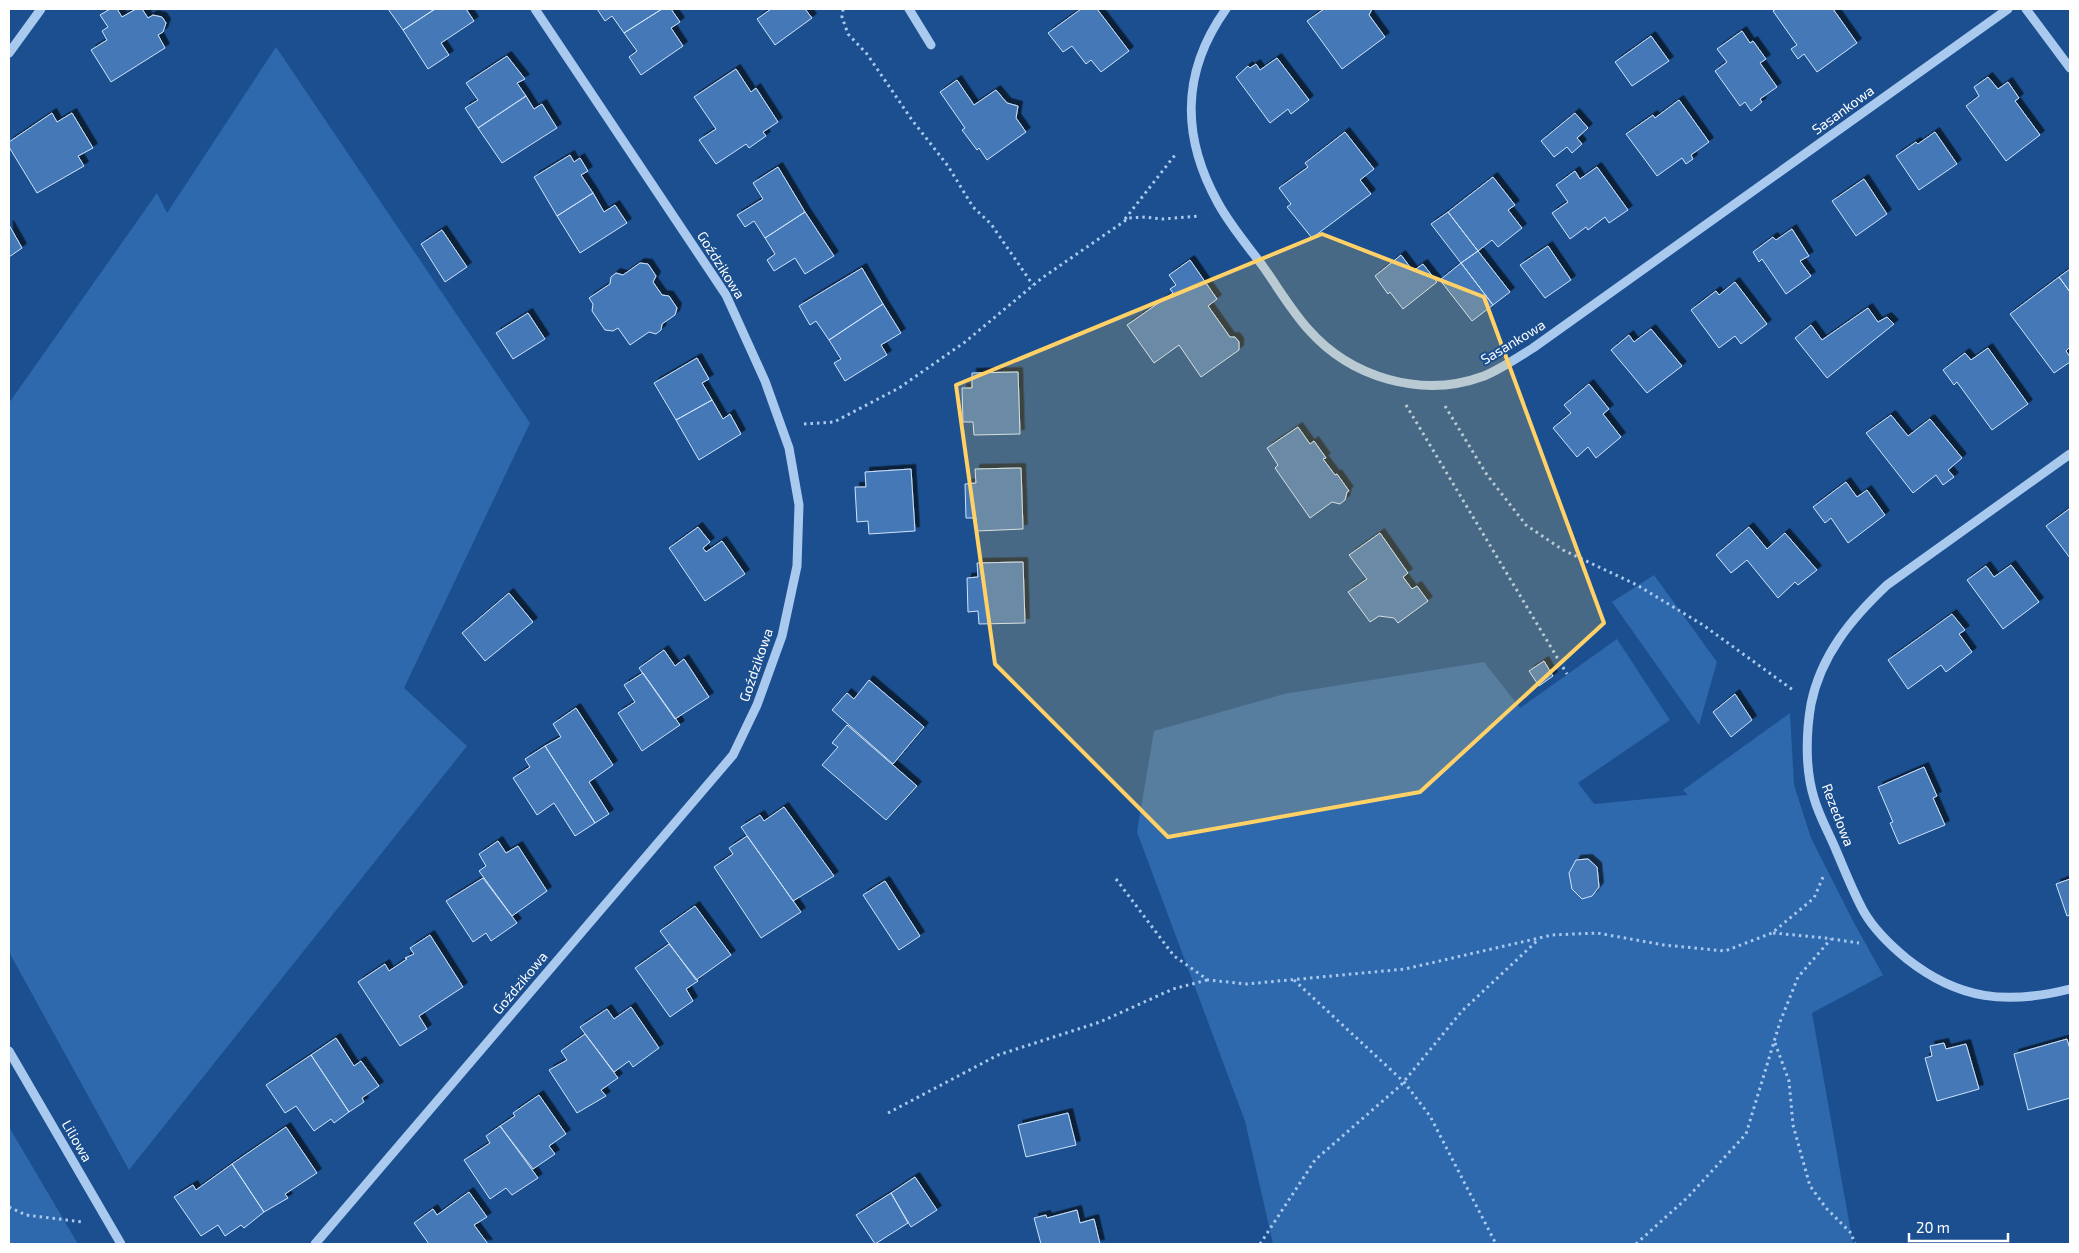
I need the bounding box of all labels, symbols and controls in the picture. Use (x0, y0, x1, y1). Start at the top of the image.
street label: Sasankowa (1808, 81, 1877, 138)
street label: Goździkowa (694, 228, 749, 302)
street label: Sasankowa (1477, 316, 1548, 368)
street label: Goździkowa (735, 626, 776, 704)
street label: Rezedowa (1819, 781, 1858, 849)
street label: Goździkowa (489, 948, 551, 1017)
street label: Liliowa (59, 1117, 96, 1165)
scale bar (1909, 1210, 2008, 1242)
text: 20 m (1916, 1218, 1950, 1236)

